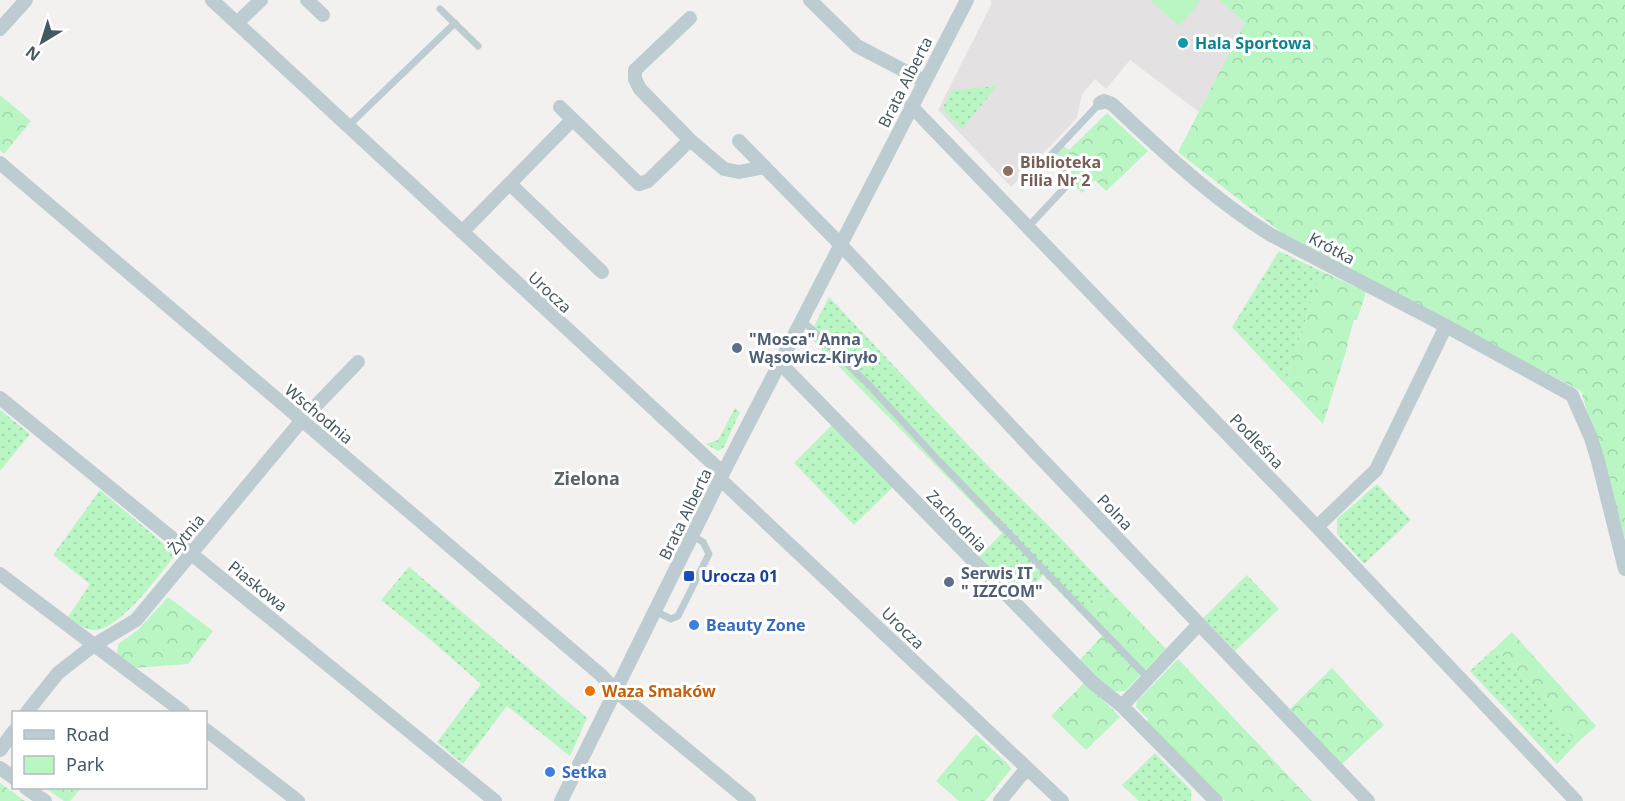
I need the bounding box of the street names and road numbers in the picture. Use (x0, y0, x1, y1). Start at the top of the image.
street label: Brata Alberta (873, 33, 937, 131)
street label: Krótka (1305, 227, 1359, 269)
street label: Urocza (524, 266, 576, 318)
street label: Wschodnia (280, 379, 358, 449)
street label: Podleśna (1225, 409, 1289, 473)
street label: Brata Alberta (653, 465, 717, 563)
street label: Zachodnia (922, 485, 992, 557)
street label: Polna (1092, 489, 1138, 535)
street label: Żytnia (163, 509, 209, 559)
street label: Piaskowa (224, 555, 292, 617)
street label: Urocza (877, 602, 929, 654)

